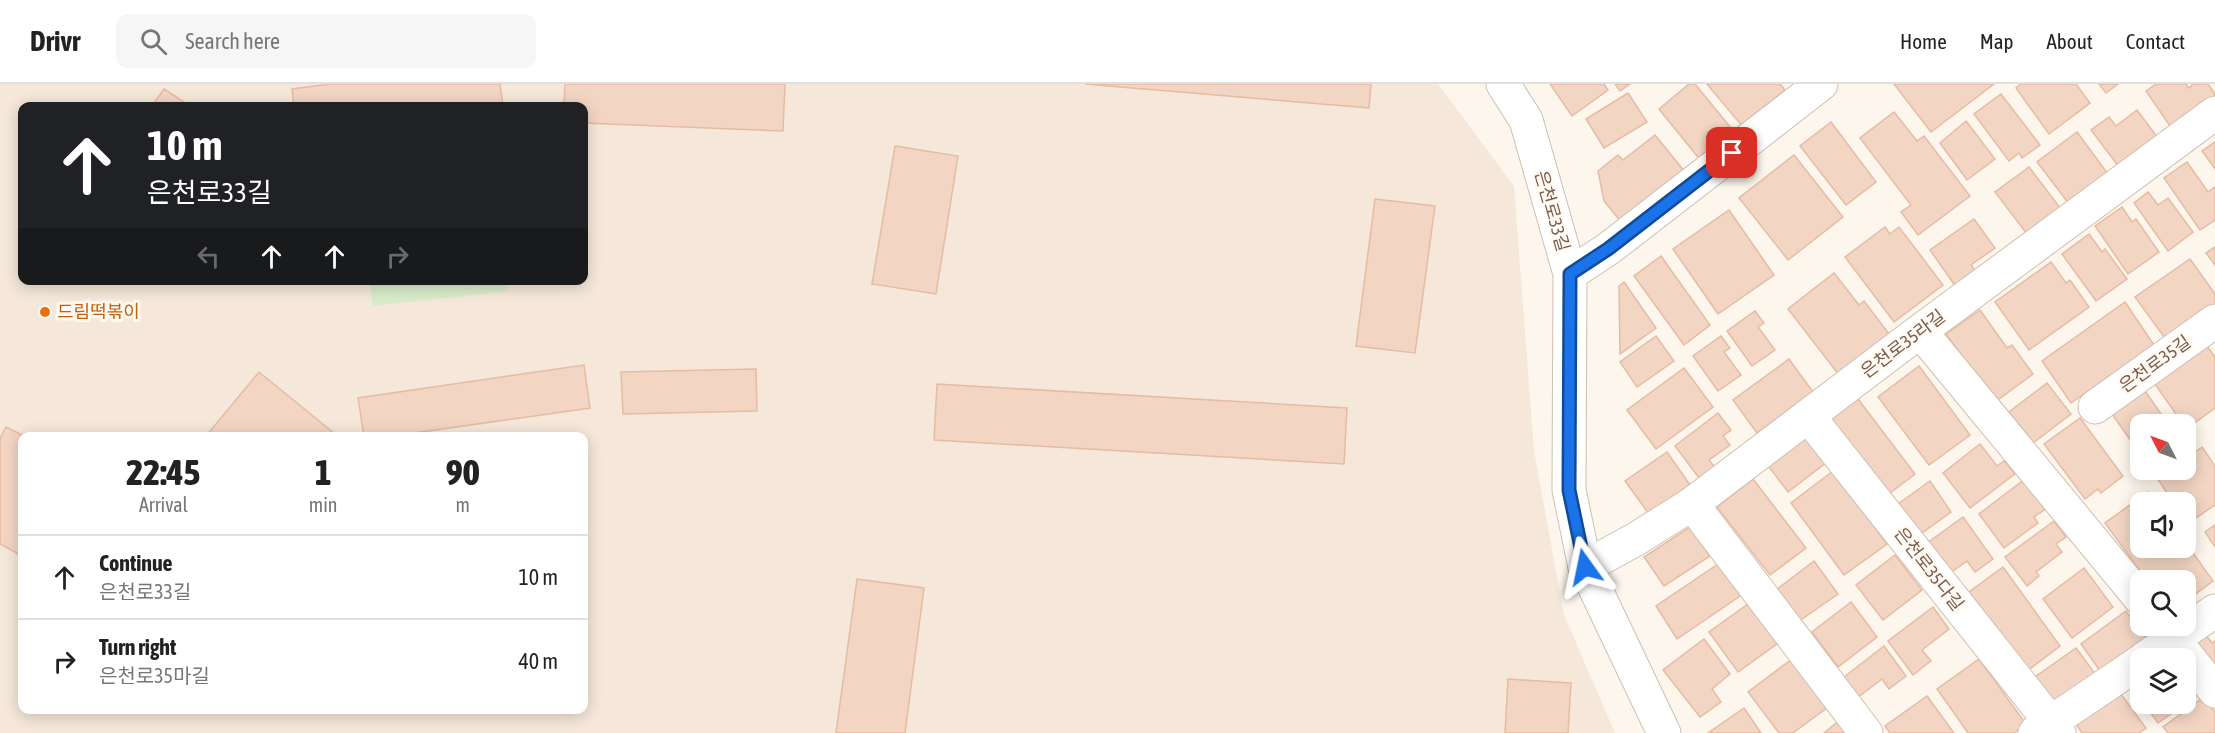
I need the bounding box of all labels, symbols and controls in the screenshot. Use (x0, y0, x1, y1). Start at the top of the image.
search box (116, 14, 536, 68)
text: Drivr (30, 25, 80, 57)
icon: search (137, 25, 170, 58)
text: Search here (185, 28, 280, 54)
text: Home (1900, 29, 1947, 53)
text: Map (1980, 29, 2014, 53)
text: About (2047, 29, 2093, 53)
text: Contact (2126, 29, 2185, 53)
text: 10 m (147, 121, 222, 169)
icon: ahead (48, 126, 126, 204)
pin (1706, 127, 1757, 178)
icon: arrive (1715, 136, 1748, 169)
street label: 은천로33길 (1531, 168, 1574, 254)
text: 은천로33길 (147, 177, 272, 208)
icon: left (192, 240, 225, 273)
icon: ahead (255, 240, 288, 273)
icon: ahead (318, 240, 351, 273)
icon: right (381, 240, 414, 273)
place label: 드림떡볶이 (57, 301, 140, 322)
marker: 드림떡볶이 (38, 305, 52, 319)
street label: 은천로35라길 (1857, 305, 1949, 382)
street label: 은천로35길 (2115, 331, 2195, 397)
north arrow (2130, 414, 2196, 480)
map controls (2130, 414, 2196, 714)
text: 22:45 (126, 451, 200, 493)
text: 1 (315, 451, 332, 493)
text: 90 (446, 451, 480, 493)
button: sound (2130, 492, 2196, 558)
text: Arrival (139, 493, 188, 516)
text: min (309, 493, 337, 516)
text: m (456, 493, 470, 516)
street label: 은천로35다길 (1890, 523, 1968, 614)
position arrow (1553, 535, 1617, 599)
text: Continue (99, 550, 173, 576)
icon: ahead (48, 561, 81, 594)
text: 10 m (518, 564, 558, 590)
button: search (2130, 570, 2196, 636)
text: 은천로33길 (99, 580, 191, 603)
text: Turn right (99, 634, 176, 660)
icon: right (48, 645, 81, 678)
text: 40 m (518, 648, 558, 674)
button: layers (2130, 648, 2196, 714)
text: 은천로35마길 (99, 664, 210, 687)

